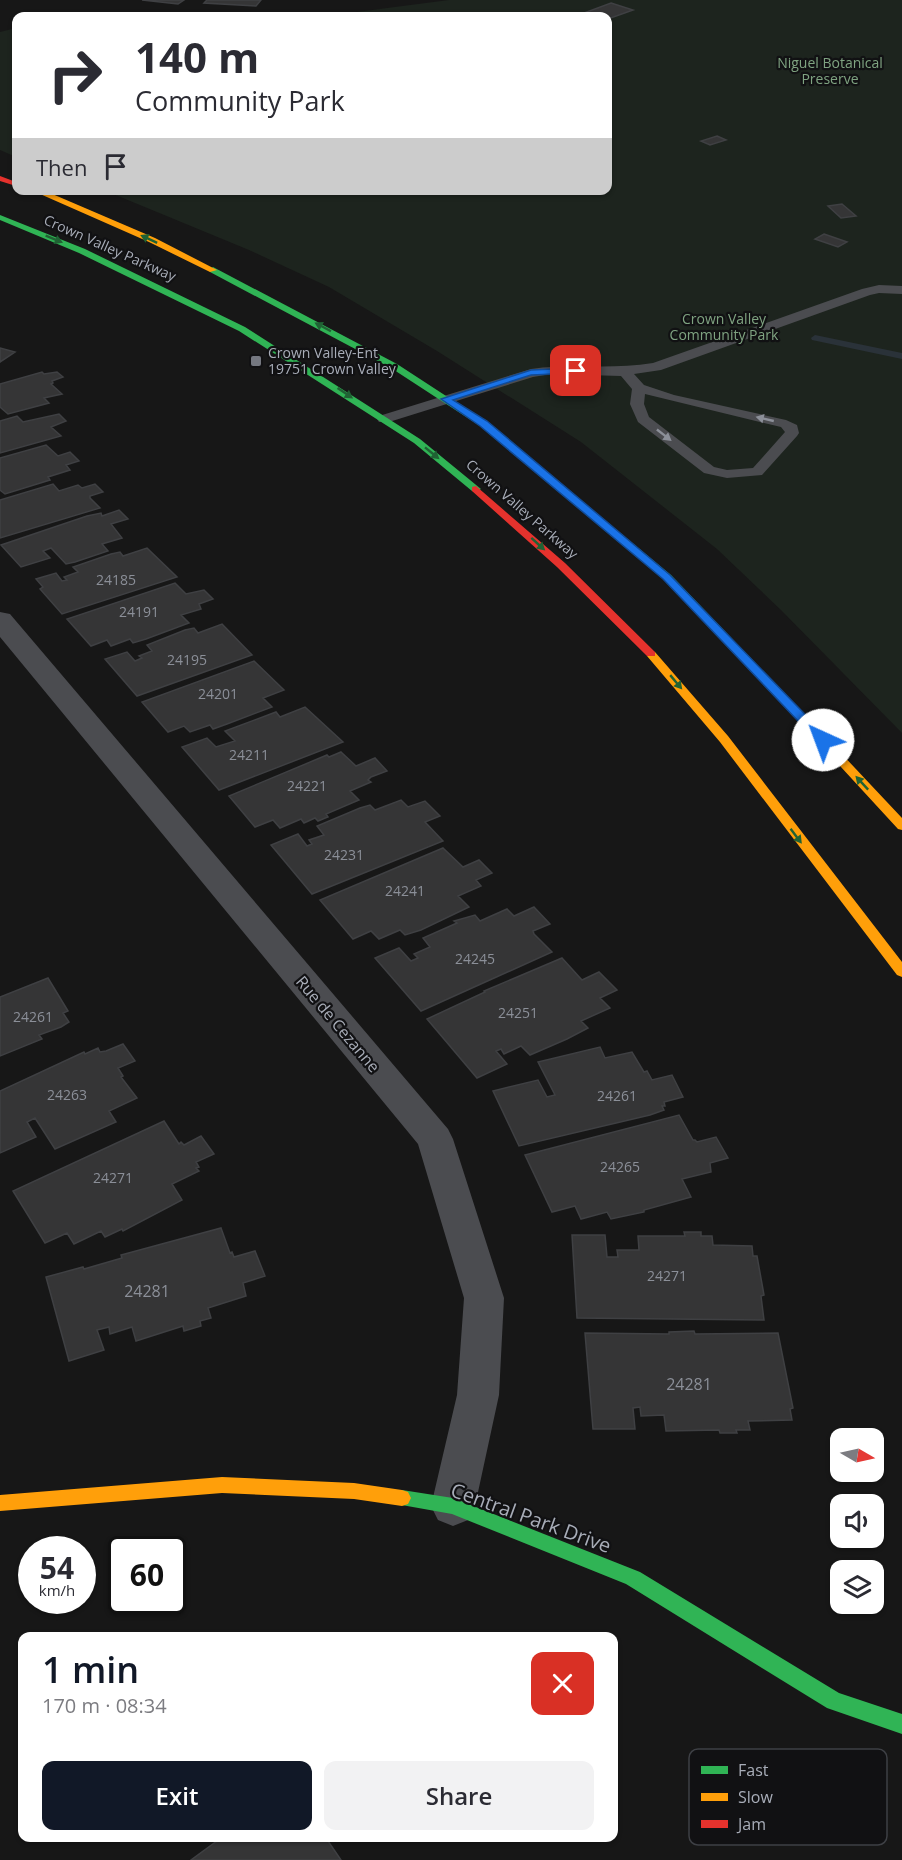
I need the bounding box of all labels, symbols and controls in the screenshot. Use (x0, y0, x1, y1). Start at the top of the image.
text: 140 m (135, 28, 259, 85)
icon: right (36, 36, 114, 114)
park label: Niguel Botanical Preserve (777, 53, 883, 88)
text: Community Park (135, 82, 345, 119)
icon: arrive (99, 150, 132, 183)
text: Then (36, 152, 87, 182)
street label: Crown Valley Parkway (41, 210, 180, 286)
one-way arrow (140, 233, 158, 243)
one-way arrow (45, 235, 63, 244)
park label: Crown Valley Community Park (670, 309, 779, 344)
one-way arrow (314, 322, 331, 332)
place label: Crown Valley-Ent 19751 Crown Valley (268, 343, 397, 378)
pin (550, 345, 601, 396)
marker: Crown Valley-Ent 19751 Crown Valley (249, 354, 263, 368)
icon: arrive (559, 354, 592, 387)
one-way arrow (336, 387, 352, 399)
one-way arrow (756, 414, 774, 424)
one-way arrow (656, 428, 671, 440)
one-way arrow (424, 446, 439, 459)
street label: Crown Valley Parkway (462, 455, 583, 563)
one-way arrow (531, 537, 546, 551)
house number: 24185 (96, 570, 136, 589)
house number: 24191 (119, 602, 159, 621)
house number: 24195 (167, 650, 207, 669)
one-way arrow (669, 674, 682, 689)
house number: 24201 (198, 684, 238, 703)
position arrow (791, 708, 855, 772)
house number: 24211 (229, 745, 269, 764)
one-way arrow (855, 775, 869, 790)
house number: 24221 (287, 776, 327, 795)
one-way arrow (790, 828, 802, 843)
house number: 24231 (324, 845, 364, 864)
house number: 24241 (385, 881, 425, 900)
house number: 24245 (455, 949, 495, 968)
street label: Rue de Cezanne (291, 971, 385, 1077)
house number: 24251 (498, 1003, 538, 1022)
house number: 24261 (13, 1007, 53, 1026)
house number: 24263 (47, 1085, 87, 1104)
house number: 24261 (597, 1086, 637, 1105)
house number: 24265 (600, 1157, 640, 1176)
house number: 24271 (93, 1168, 133, 1187)
house number: 24271 (647, 1266, 687, 1285)
house number: 24281 (124, 1280, 170, 1302)
house number: 24281 (666, 1373, 712, 1395)
north arrow (830, 1428, 884, 1482)
map controls (830, 1428, 884, 1614)
street label: Central Park Drive (447, 1476, 615, 1559)
button: sound (830, 1494, 884, 1548)
speed limit sign: 60 (108, 1536, 186, 1614)
text: 54 (40, 1547, 74, 1588)
button: layers (830, 1560, 884, 1614)
text: km/h (39, 1580, 75, 1600)
text: 1 min (42, 1645, 139, 1694)
button: close (531, 1652, 594, 1715)
text: 170 m · 08:34 (42, 1692, 167, 1719)
legend (689, 1749, 887, 1845)
text: Fast (738, 1759, 769, 1781)
button: Exit (42, 1761, 312, 1830)
button: Share (324, 1761, 594, 1830)
text: Slow (738, 1786, 773, 1808)
text: Jam (736, 1813, 766, 1835)

